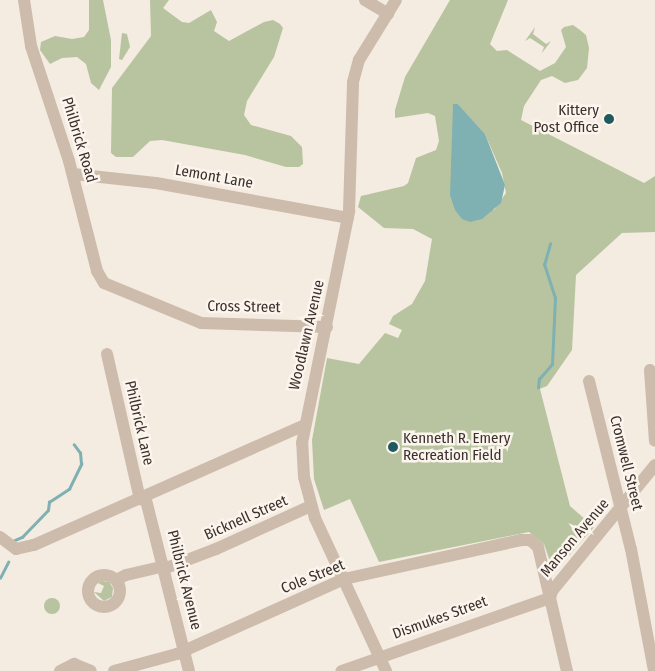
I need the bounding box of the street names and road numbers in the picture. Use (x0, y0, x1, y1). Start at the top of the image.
street label: Philbrick Road (57, 95, 101, 185)
street label: Lemont Lane (174, 161, 254, 193)
street label: Woodlawn Avenue (286, 278, 328, 392)
street label: Cross Street (207, 297, 281, 317)
street label: Philbrick Lane (121, 379, 157, 467)
street label: Cromwell Street (606, 414, 646, 512)
street label: Bicknell Street (202, 492, 290, 544)
street label: Manson Avenue (537, 495, 613, 581)
street label: Philbrick Avenue (163, 528, 205, 632)
street label: Cole Street (279, 556, 347, 598)
street label: Dismukes Street (390, 593, 490, 643)

